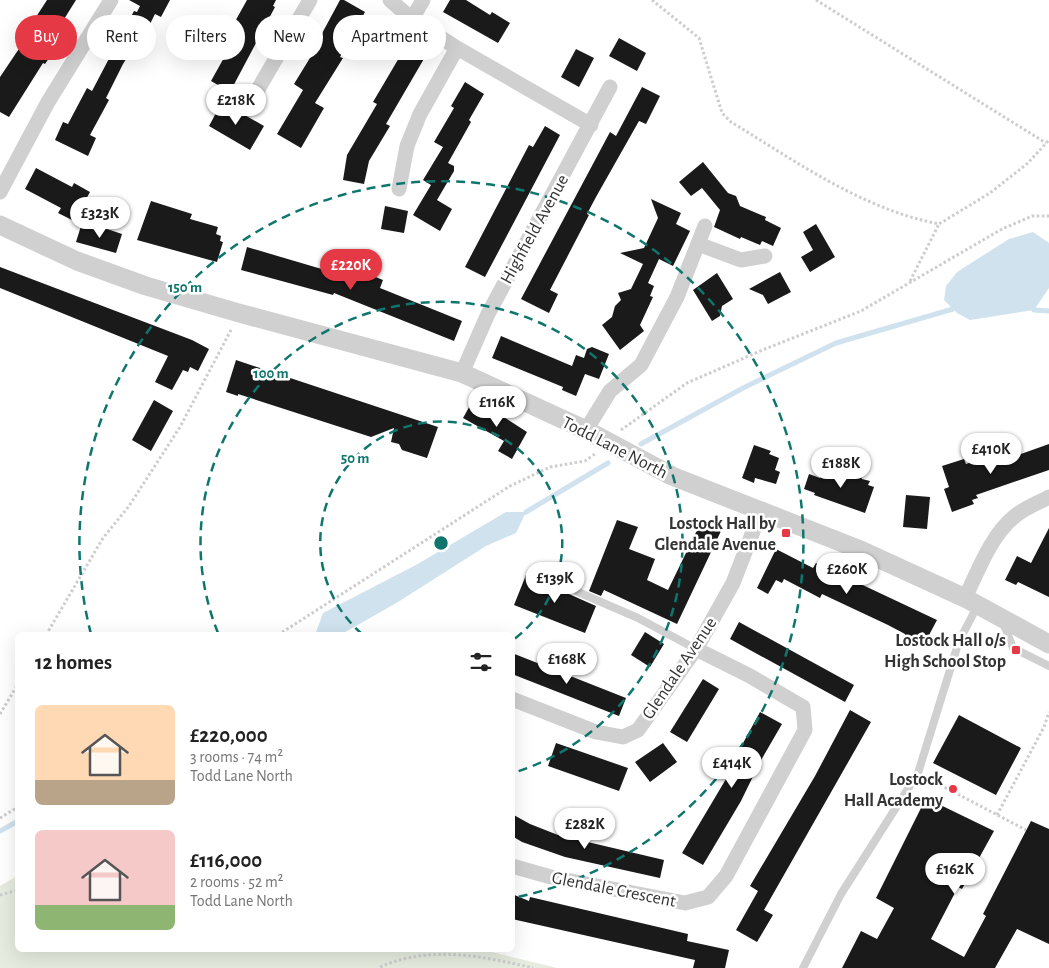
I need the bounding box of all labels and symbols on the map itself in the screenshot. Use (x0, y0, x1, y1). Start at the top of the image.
pin: £218K (201, 84, 271, 126)
street label: Highfield Avenue (497, 172, 572, 287)
pin: £323K (65, 196, 135, 239)
pin: £220K (316, 248, 386, 291)
text: 150 m (168, 280, 202, 295)
text: 100 m (253, 366, 289, 381)
pin: £116K (462, 386, 532, 428)
street label: Todd Lane North (559, 414, 670, 482)
pin: £410K (956, 432, 1026, 475)
pin: £188K (806, 446, 876, 489)
text: 50 m (341, 451, 369, 466)
place label: Lostock Hall by Glendale Avenue (655, 515, 777, 554)
marker: Lostock Hall by Glendale Avenue (780, 527, 792, 539)
centre of rings (432, 534, 450, 552)
pin: £260K (812, 552, 882, 595)
pin: £139K (520, 562, 590, 604)
street label: Glendale Avenue (639, 614, 720, 723)
place label: Lostock Hall o/s High School Stop (884, 632, 1006, 671)
pin: £168K (532, 642, 602, 685)
marker: Lostock Hall o/s High School Stop (1010, 644, 1022, 656)
pin: £414K (697, 746, 767, 789)
place label: Lostock Hall Academy (844, 771, 944, 810)
marker: Lostock Hall Academy (947, 783, 959, 795)
pin: £282K (550, 808, 620, 850)
pin: £162K (920, 852, 990, 895)
street label: Glendale Crescent (550, 869, 678, 911)

